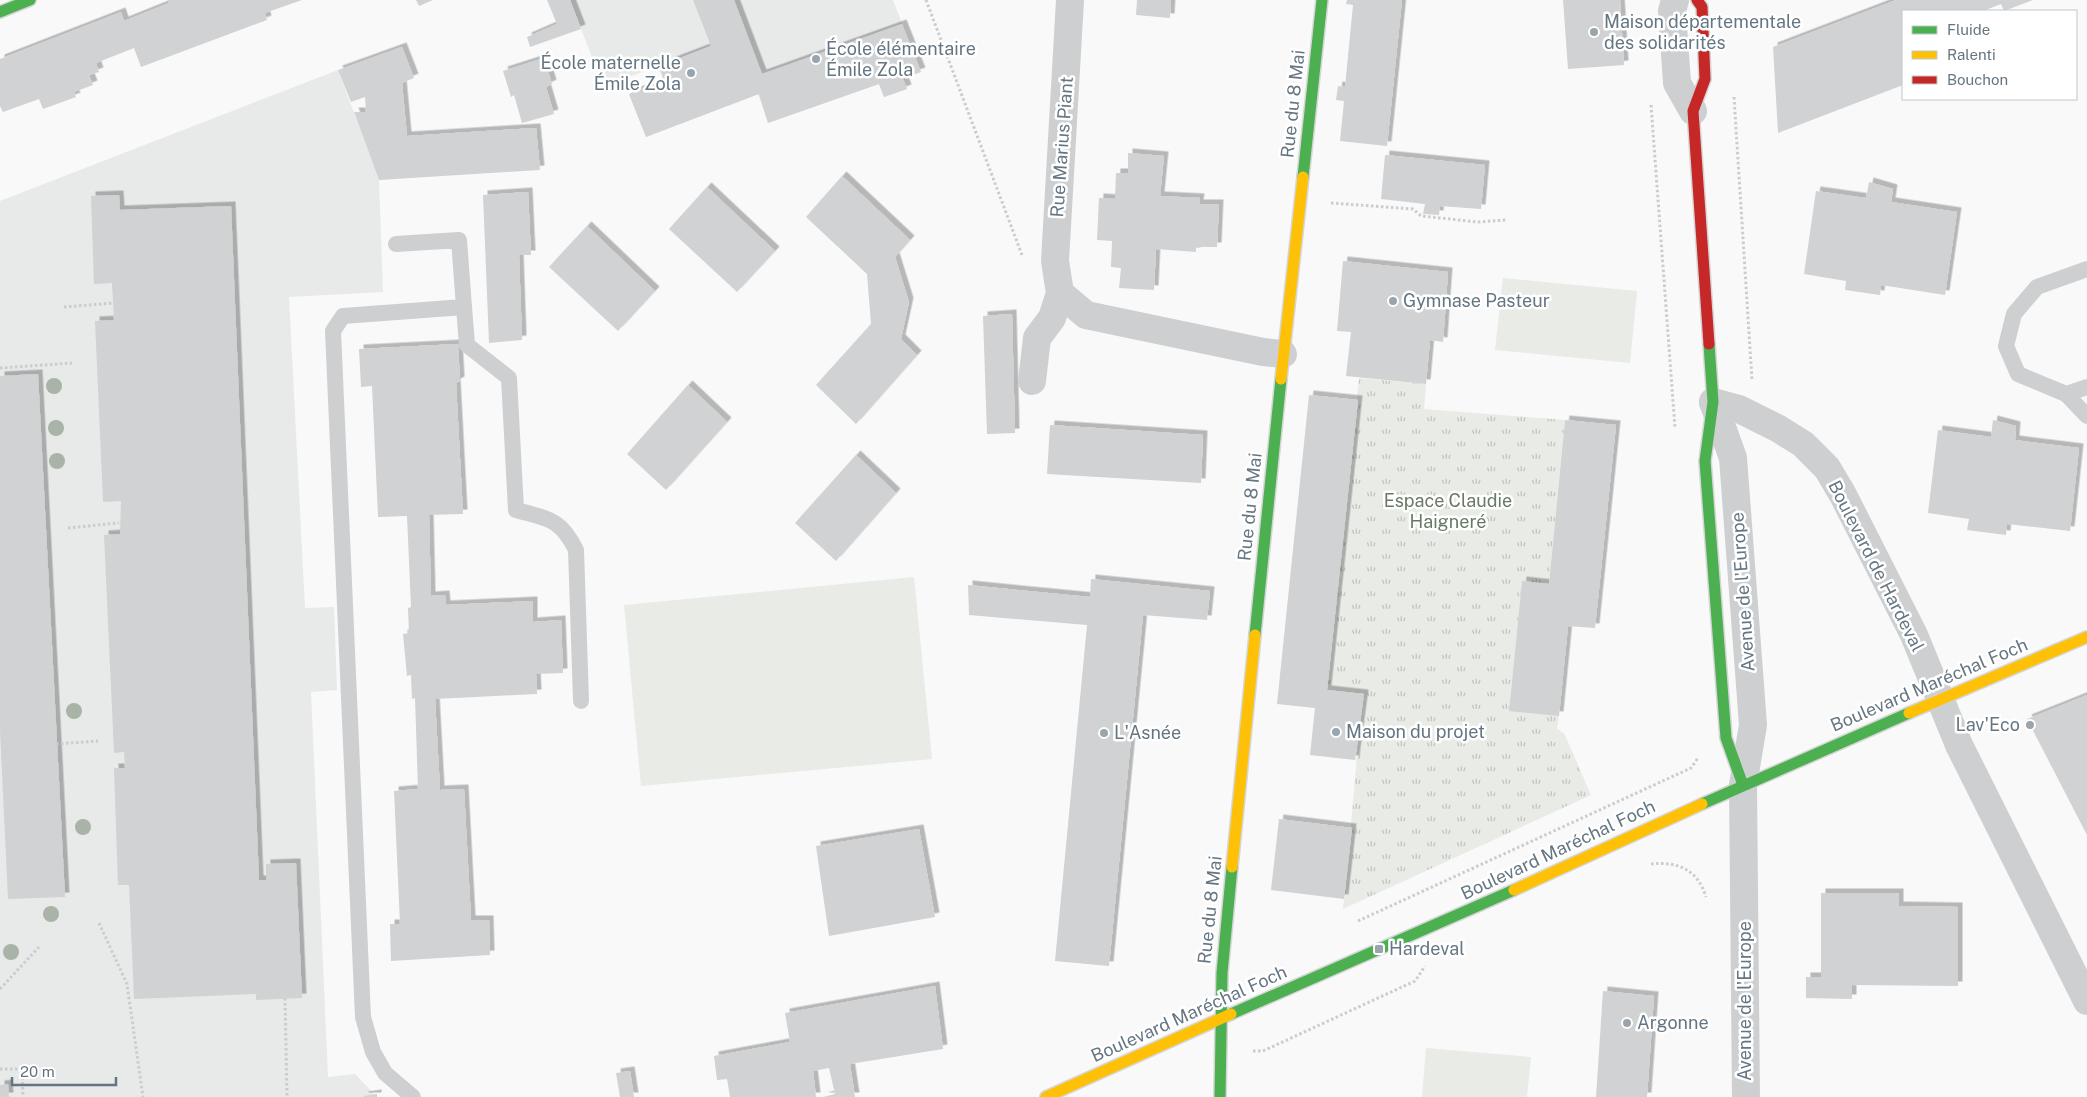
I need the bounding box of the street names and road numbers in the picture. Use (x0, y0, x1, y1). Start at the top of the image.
street label: Rue du 8 Mai (1276, 49, 1309, 159)
street label: Rue Marius Piant (1046, 76, 1077, 218)
street label: Rue du 8 Mai (1233, 452, 1266, 562)
street label: Boulevard de Hardeval (1824, 477, 1929, 655)
street label: Avenue de l'Europe (1726, 512, 1759, 672)
street label: Boulevard Maréchal Foch (1827, 633, 2031, 736)
street label: Boulevard Maréchal Foch (1457, 795, 1658, 904)
street label: Rue du 8 Mai (1193, 855, 1226, 965)
street label: Avenue de l'Europe (1734, 921, 1755, 1081)
street label: Boulevard Maréchal Foch (1088, 961, 1290, 1066)

